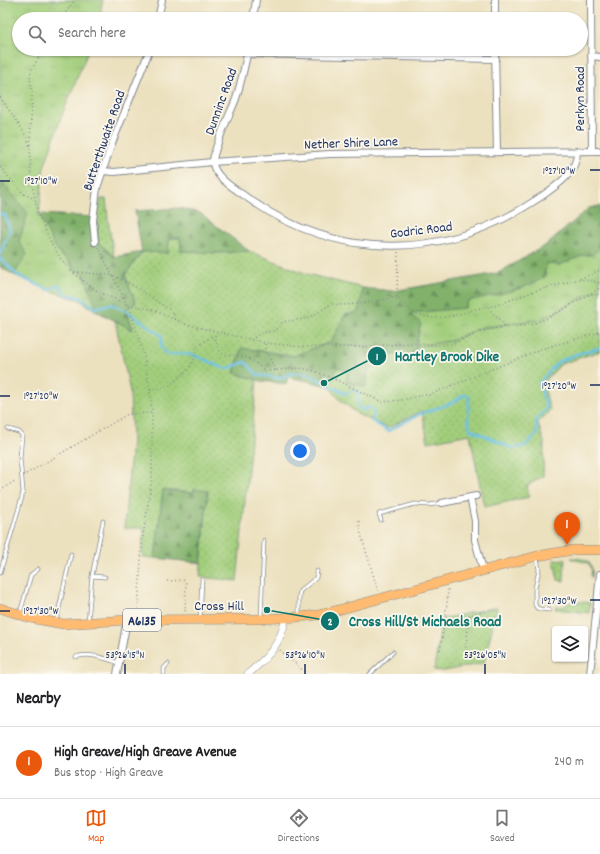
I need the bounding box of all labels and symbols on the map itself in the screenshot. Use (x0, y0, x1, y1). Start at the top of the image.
street label: Dunninc Road (200, 65, 243, 138)
street label: Perkyn Road (571, 67, 591, 131)
street label: Butterthwaite Road (78, 88, 131, 193)
street label: Nether Shire Lane (304, 132, 398, 156)
text: 1°27'10"W (543, 165, 576, 179)
text: 1°27'10"W (25, 175, 58, 189)
street label: Godric Road (389, 217, 454, 245)
callout: Hartley Brook Dike (367, 343, 507, 370)
text: Hartley Brook Dike (395, 347, 500, 369)
text: 1 (376, 349, 379, 366)
text: 1°27'20"W (542, 380, 577, 394)
text: 1°27'20"W (24, 390, 59, 404)
your location (290, 441, 310, 461)
pin: 1 (554, 512, 580, 545)
text: 1°27'30"W (542, 595, 577, 609)
street label: Cross Hill (194, 597, 245, 617)
text: 1°27'30"W (24, 605, 59, 619)
callout: Cross Hill/St Michaels Road (320, 607, 509, 634)
road number: A6135 (123, 609, 161, 631)
text: Cross Hill/St Michaels Road (349, 612, 501, 634)
text: 2 (327, 614, 333, 631)
text: 53°26'15"N (106, 649, 144, 663)
text: 53°26'10"N (285, 649, 325, 663)
text: 53°26'05"N (464, 649, 506, 663)

